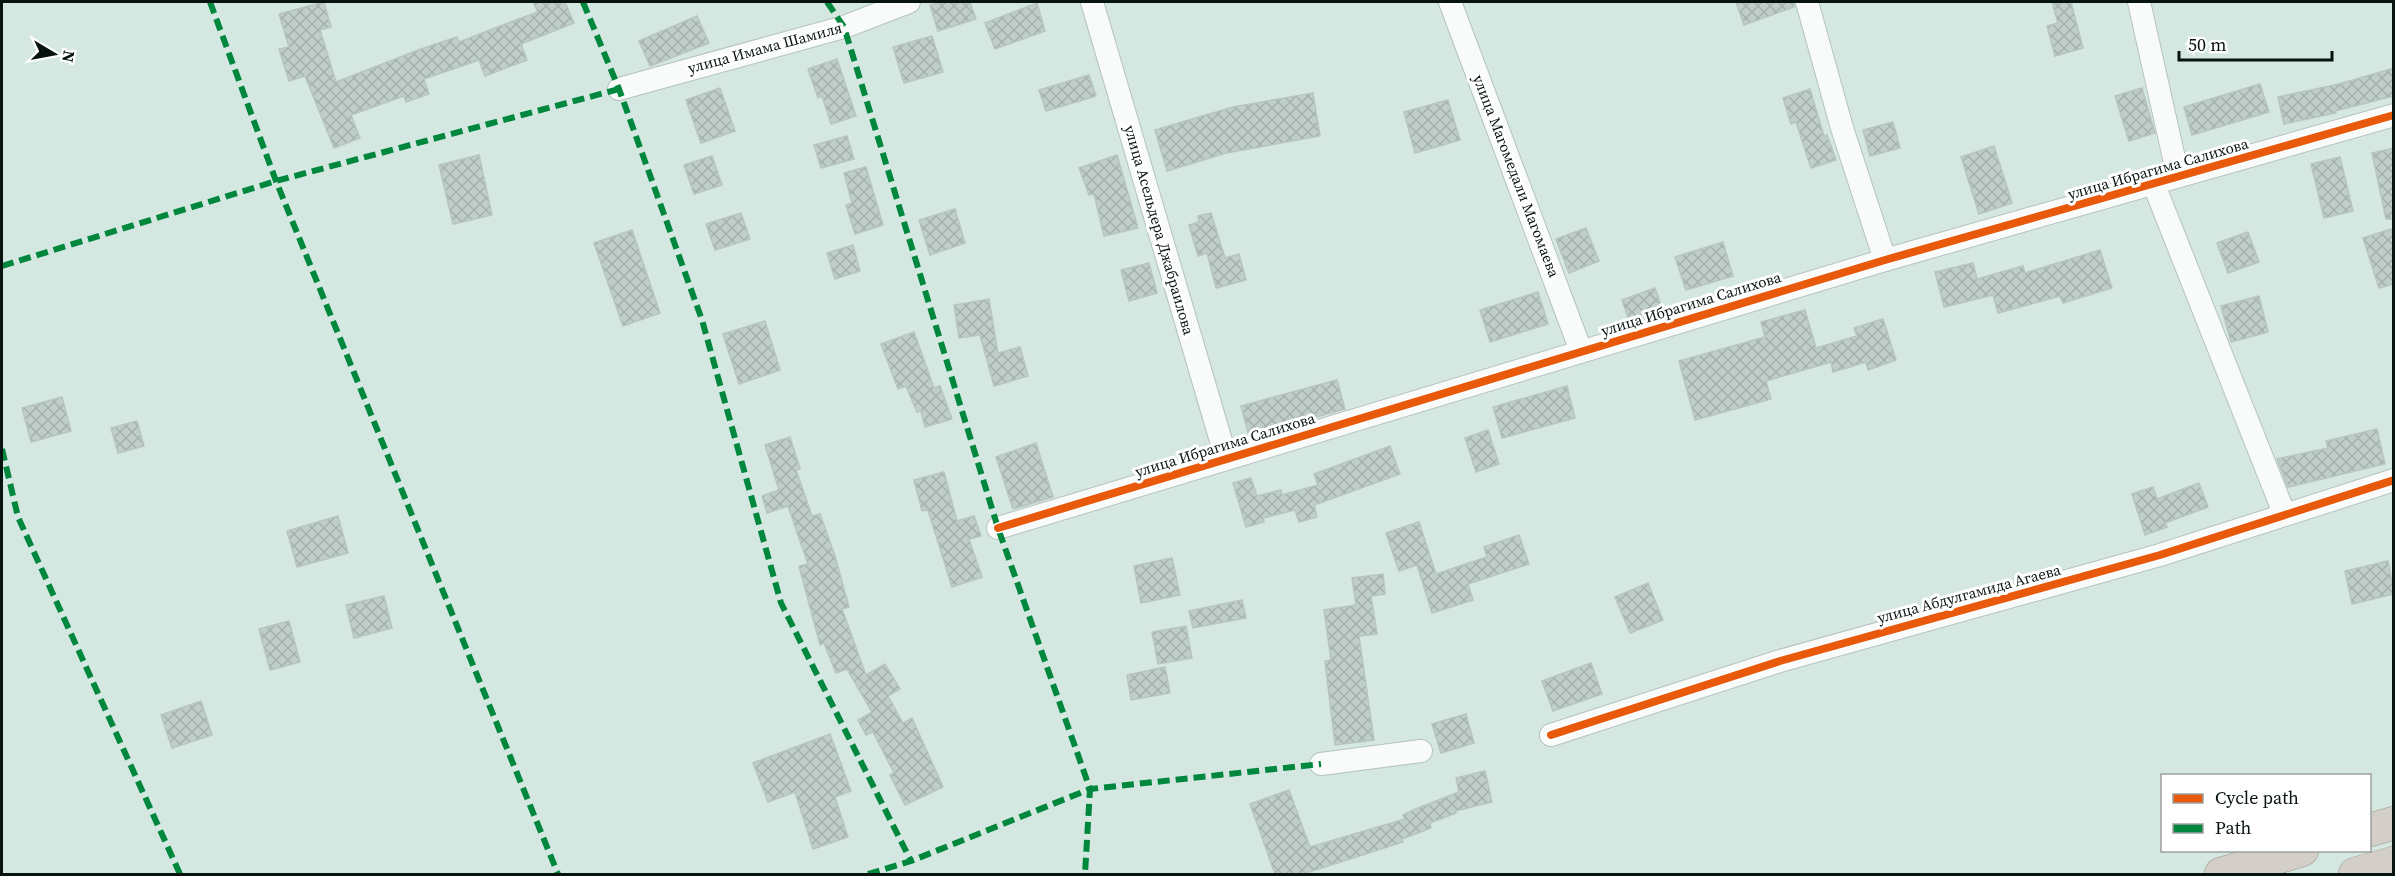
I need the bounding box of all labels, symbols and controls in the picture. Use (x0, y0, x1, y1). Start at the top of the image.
street label: улица Имама Шамиля (685, 17, 844, 78)
north arrow (24, 24, 84, 84)
scale bar (2179, 24, 2332, 62)
text: 50 m (2188, 32, 2226, 57)
text: N (57, 49, 81, 65)
street label: улица Магомедали Магомаева (1468, 72, 1565, 280)
street label: улица Асельдера Джабраилова (1119, 122, 1200, 338)
street label: улица Ибрагима Салихова (2065, 133, 2251, 204)
street label: улица Ибрагима Салихова (1598, 266, 1784, 341)
street label: улица Ибрагима Салихова (1132, 407, 1318, 482)
street label: улица Абдулгамида Агаева (1875, 559, 2063, 628)
legend (2161, 774, 2371, 852)
text: Cycle path (2215, 785, 2299, 810)
text: Path (2215, 815, 2252, 840)

